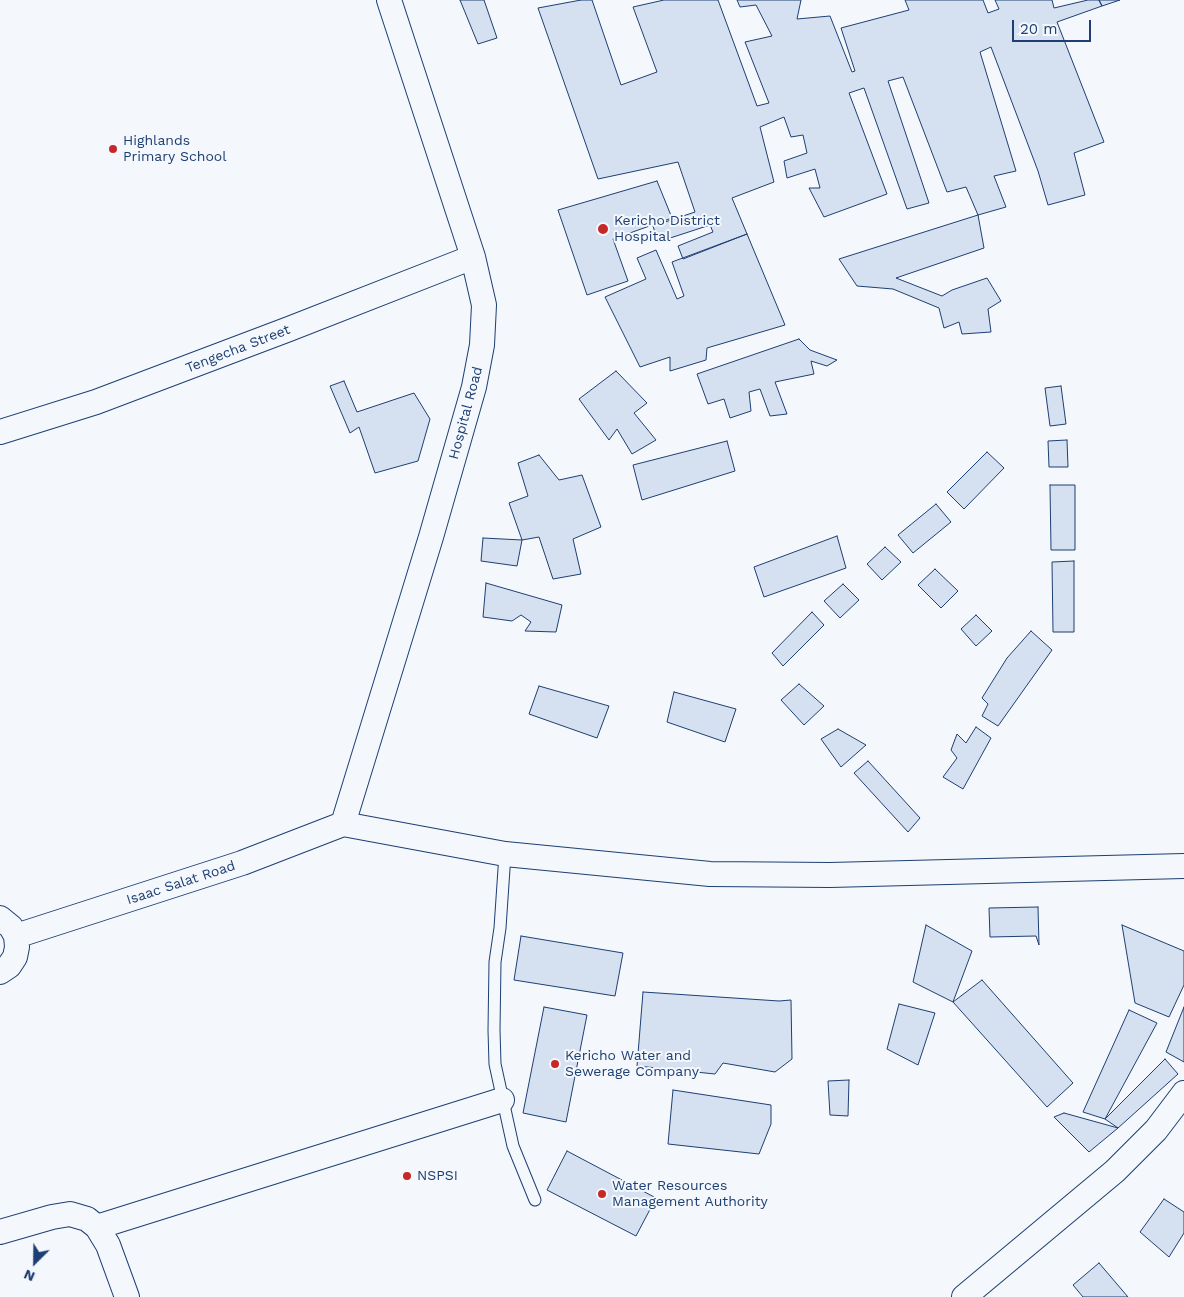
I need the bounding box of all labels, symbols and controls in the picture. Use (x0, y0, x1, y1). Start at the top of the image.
scale bar (1014, 10, 1093, 42)
text: 20 m (1020, 20, 1058, 38)
place label: Highlands Primary School (123, 133, 227, 166)
marker: Highlands Primary School (107, 143, 119, 155)
place label: Kericho District Hospital (614, 213, 720, 246)
marker: Kericho District Hospital (596, 222, 610, 236)
street label: Tengecha Street (183, 321, 293, 377)
street label: Hospital Road (446, 365, 486, 461)
street label: Isaac Salat Road (124, 857, 238, 909)
place label: Kericho Water and Sewerage Company (565, 1048, 699, 1080)
marker: Kericho Water and Sewerage Company (549, 1058, 561, 1070)
place label: NSPSI (417, 1168, 458, 1184)
marker: NSPSI (401, 1170, 413, 1182)
place label: Water Resources Management Authority (612, 1178, 768, 1210)
marker: Water Resources Management Authority (596, 1188, 608, 1200)
north arrow (10, 1237, 60, 1287)
text: N (21, 1266, 37, 1285)

